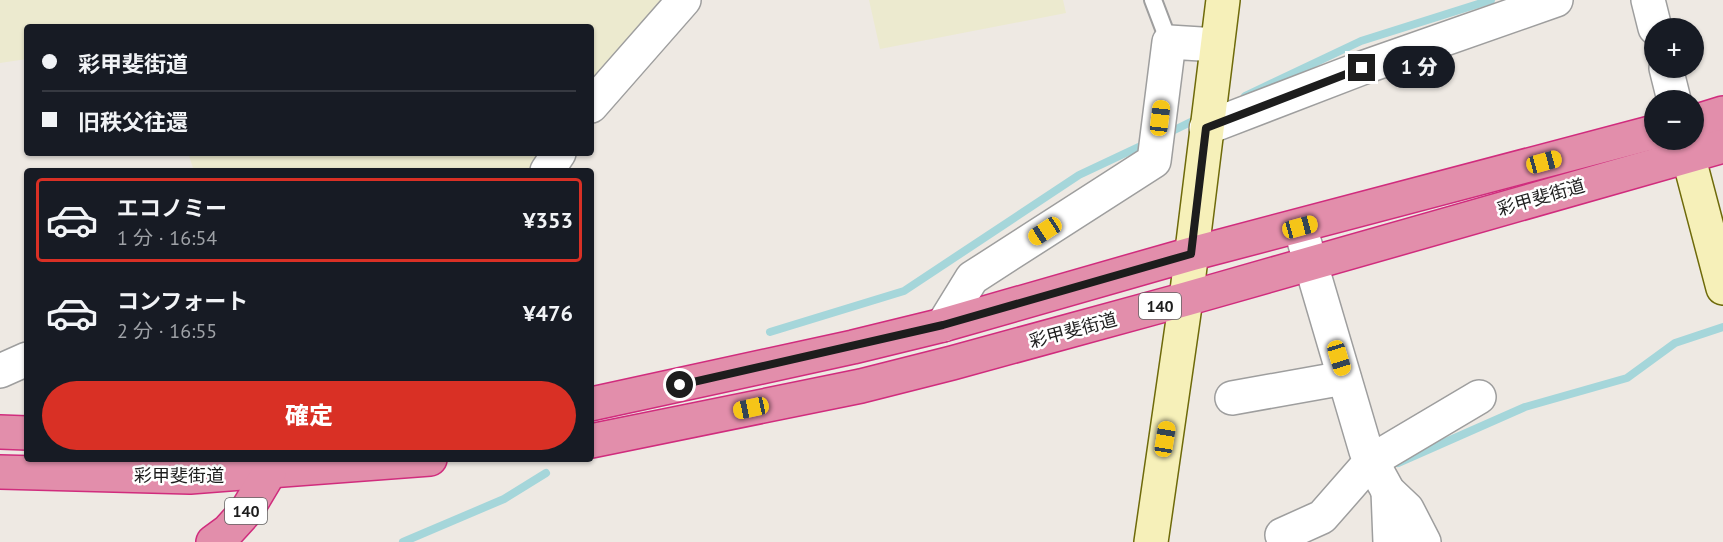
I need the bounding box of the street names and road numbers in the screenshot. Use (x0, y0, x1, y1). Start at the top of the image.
street label: 彩甲斐街道 (1495, 174, 1587, 220)
road number: 140 (1139, 293, 1181, 319)
street label: 彩甲斐街道 (1027, 307, 1119, 353)
street label: 彩甲斐街道 (134, 464, 224, 487)
road number: 140 (225, 498, 267, 524)

